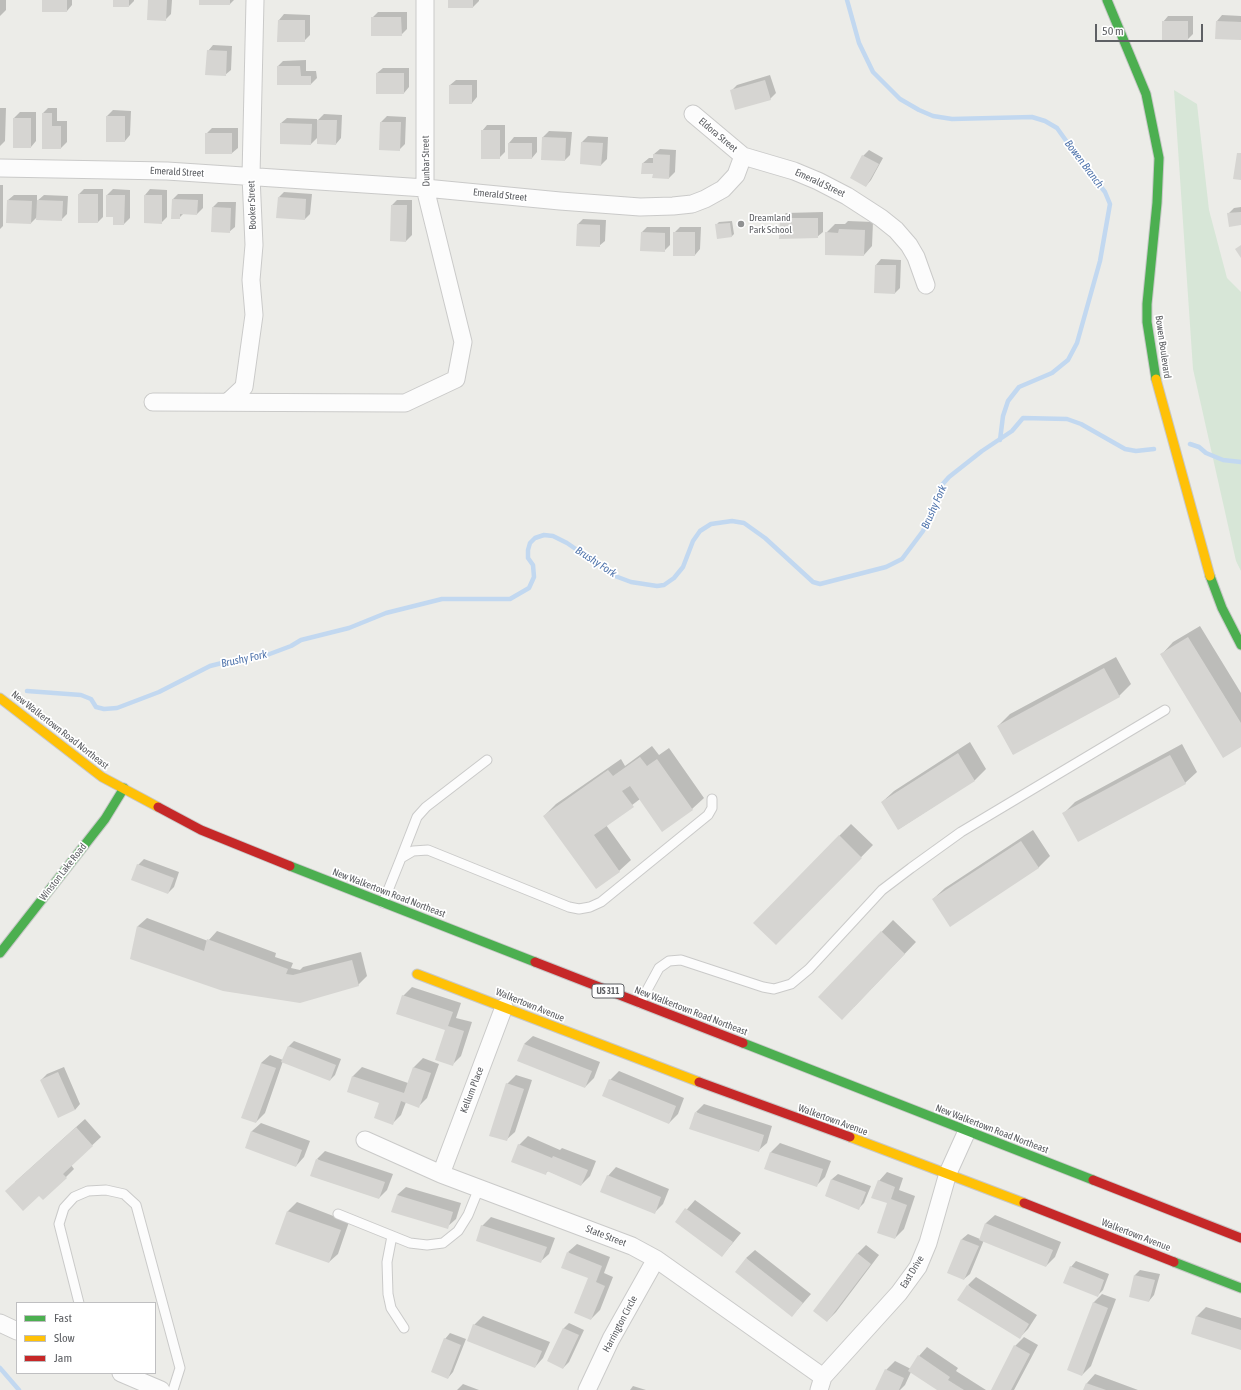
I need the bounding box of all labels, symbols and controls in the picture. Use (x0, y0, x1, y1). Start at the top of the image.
scale bar (1097, 16, 1205, 42)
text: 50 m (1102, 24, 1124, 38)
street label: Eldora Street (696, 115, 740, 155)
street label: Dunbar Street (420, 135, 432, 187)
water label: Bowen Branch (1062, 137, 1106, 191)
street label: Emerald Street (150, 165, 204, 179)
street label: Emerald Street (793, 166, 847, 200)
street label: Booker Street (245, 180, 259, 230)
street label: Emerald Street (473, 186, 527, 204)
place label: Dreamland Park School (749, 212, 792, 236)
marker: Dreamland Park School (736, 219, 746, 229)
street label: Bowen Boulevard (1153, 315, 1173, 379)
water label: Brushy Fork (919, 483, 949, 531)
water label: Brushy Fork (573, 544, 619, 580)
water label: Brushy Fork (220, 648, 268, 670)
street label: New Walkertown Road Northeast (9, 688, 111, 772)
street label: Winston Lake Road (37, 841, 89, 903)
street label: New Walkertown Road Northeast (331, 866, 447, 920)
road number: US 311 (592, 984, 624, 998)
street label: New Walkertown Road Northeast (633, 984, 749, 1038)
street label: Walkertown Avenue (494, 986, 566, 1024)
street label: Kellum Place (458, 1065, 486, 1115)
street label: Walkertown Avenue (797, 1102, 869, 1138)
street label: New Walkertown Road Northeast (934, 1102, 1050, 1156)
street label: Walkertown Avenue (1100, 1216, 1172, 1254)
street label: State Street (584, 1223, 628, 1249)
street label: East Drive (898, 1253, 926, 1291)
street label: Harrington Circle (600, 1294, 640, 1354)
legend (16, 1302, 156, 1374)
text: Fast (54, 1311, 72, 1325)
text: Slow (54, 1331, 75, 1345)
text: Jam (54, 1351, 72, 1365)

